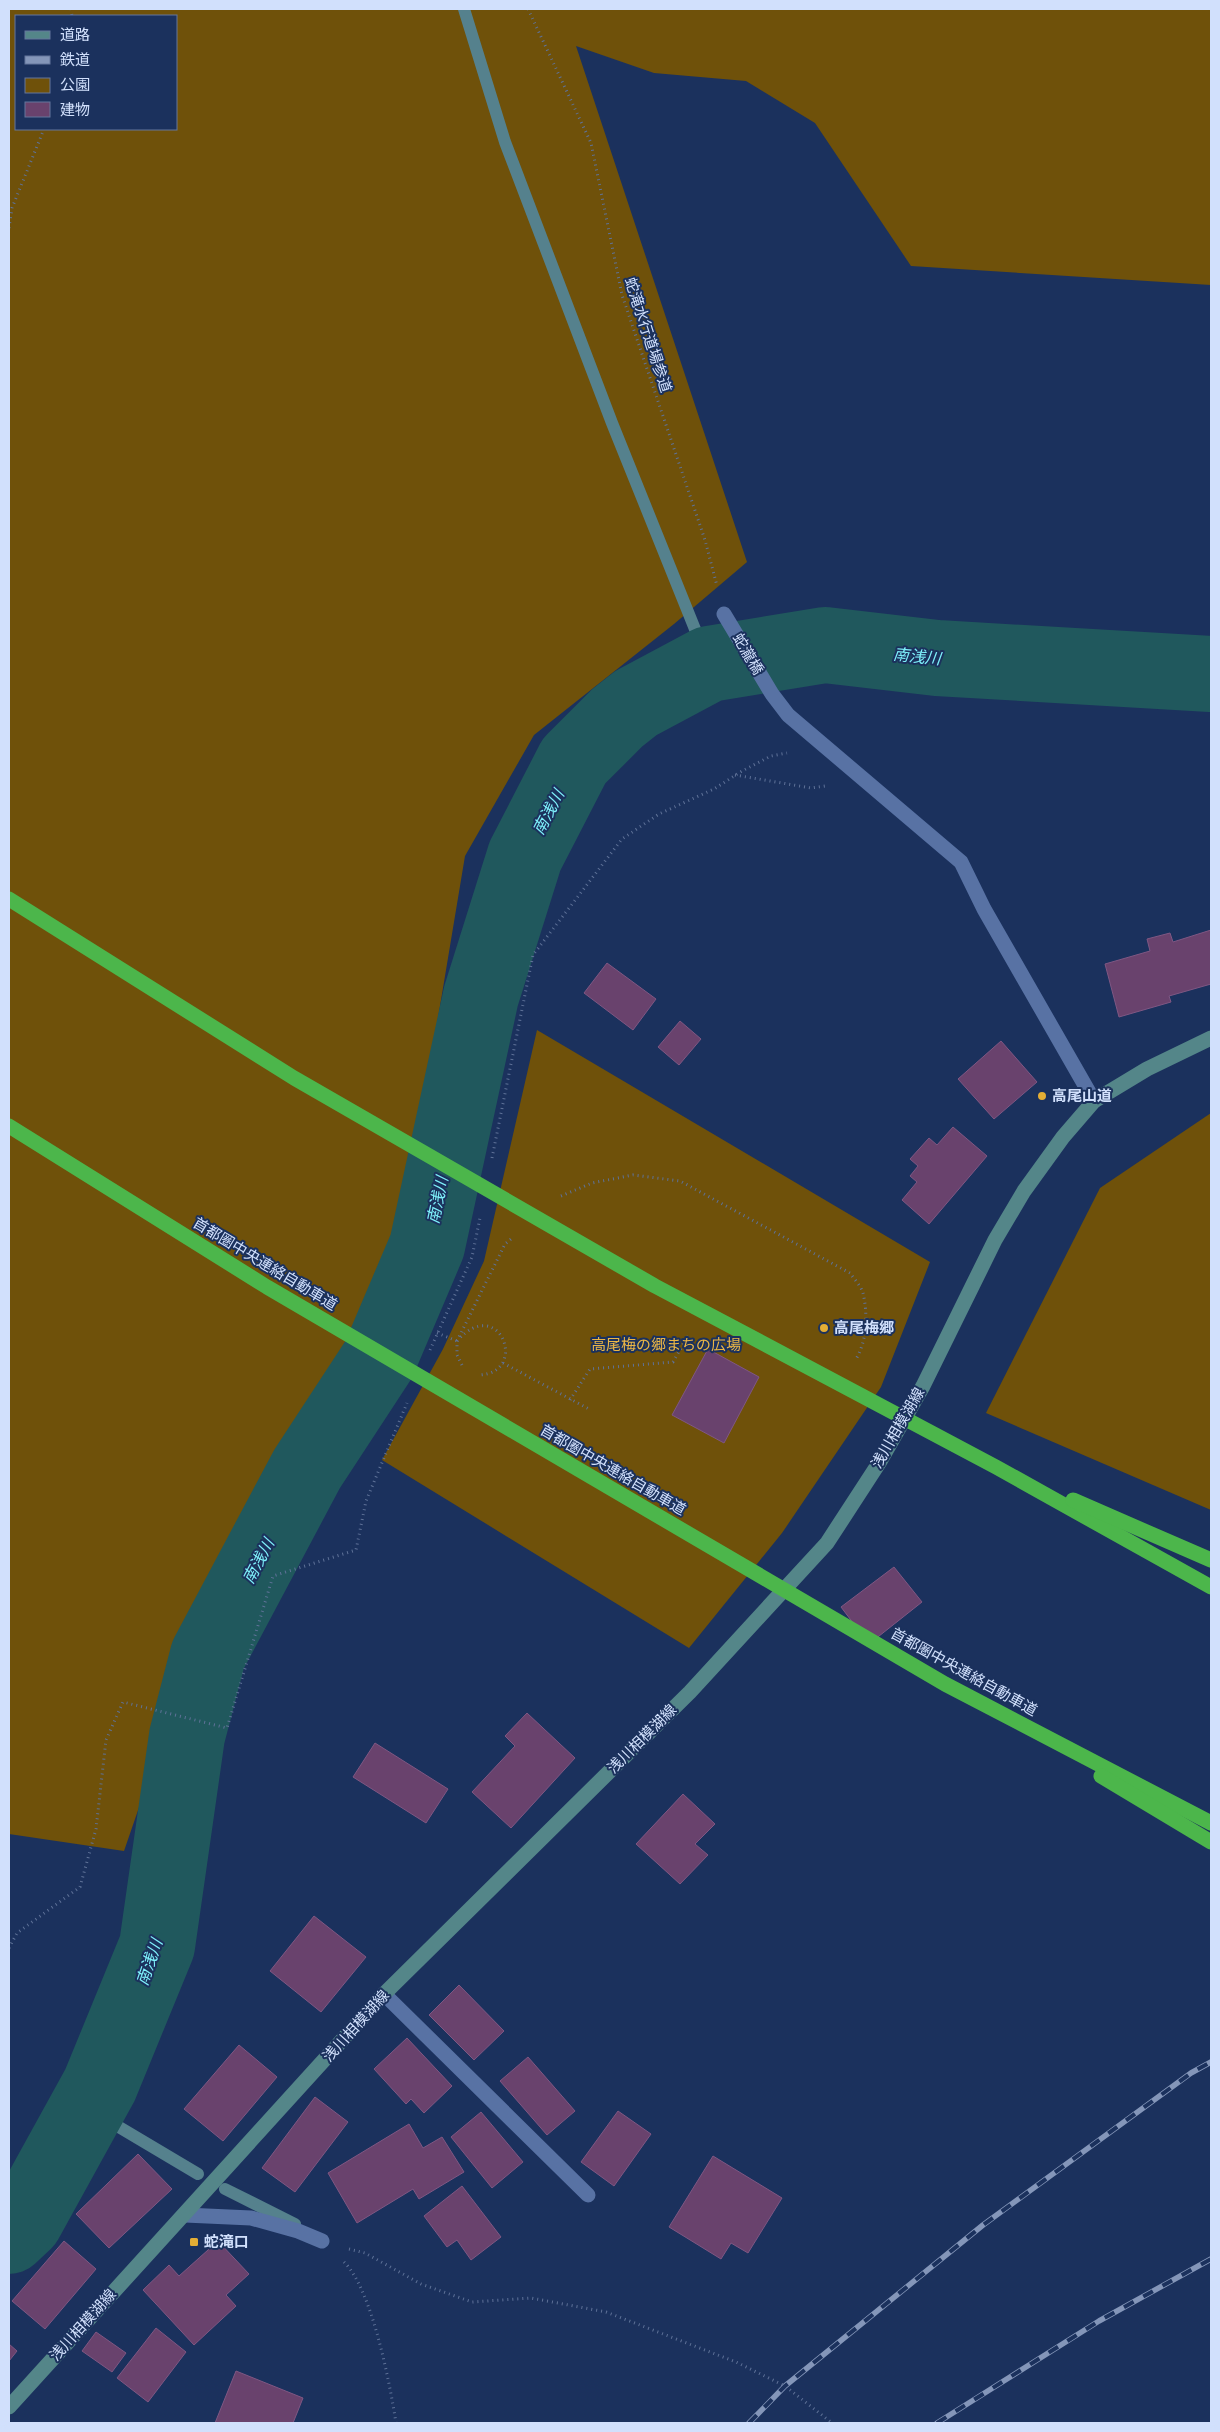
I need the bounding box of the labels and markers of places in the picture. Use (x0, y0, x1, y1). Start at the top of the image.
place label: 高尾山道 (1052, 1087, 1112, 1105)
marker: 高尾山道 (1036, 1090, 1048, 1102)
place label: 高尾梅郷 (834, 1319, 894, 1337)
marker: 高尾梅郷 (818, 1322, 830, 1334)
place label: 蛇滝口 (204, 2233, 249, 2251)
marker: 蛇滝口 (188, 2236, 200, 2248)

